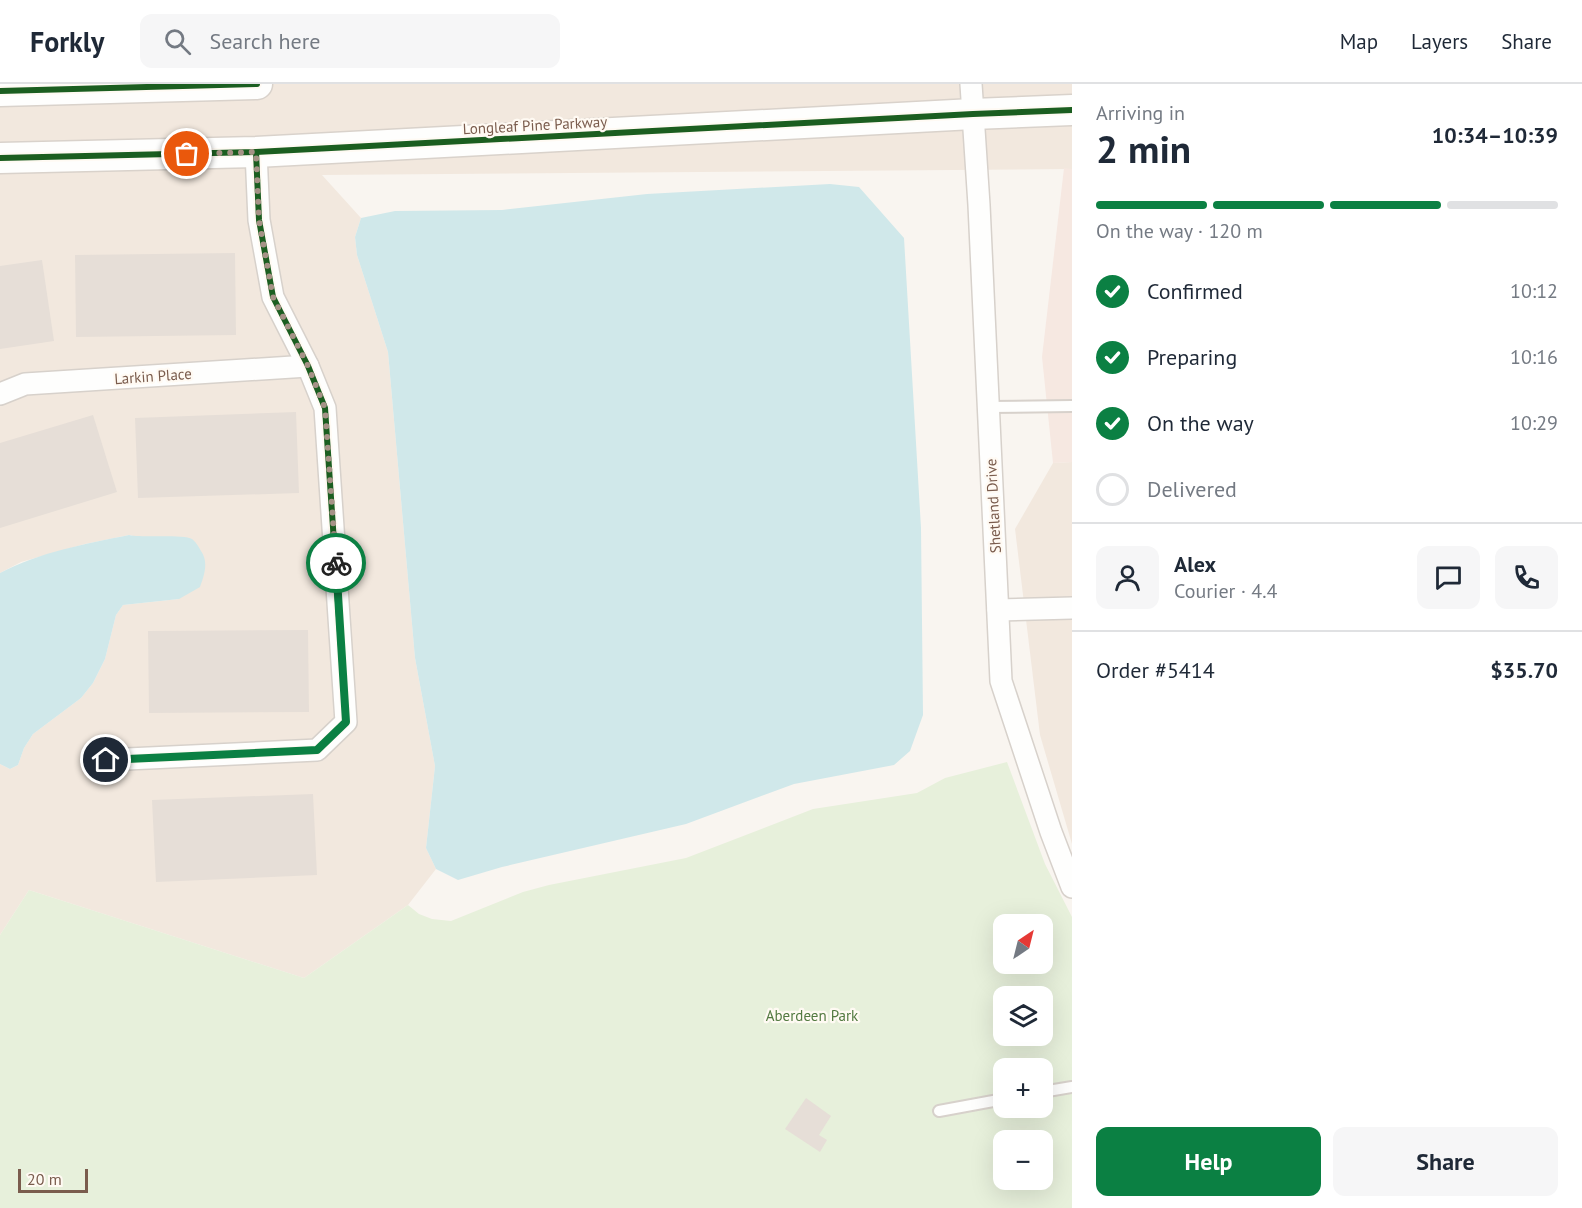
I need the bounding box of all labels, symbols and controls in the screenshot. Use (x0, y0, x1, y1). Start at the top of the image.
search box (140, 14, 560, 68)
text: Forkly (30, 23, 104, 60)
icon: search (161, 25, 194, 58)
text: Search here (209, 27, 320, 55)
text: Map (1340, 28, 1378, 55)
text: Layers (1411, 28, 1468, 55)
text: Share (1501, 28, 1552, 55)
text: Arriving in (1096, 100, 1185, 126)
street label: Longleaf Pine Parkway (462, 112, 608, 138)
text: 10:34–10:39 (1432, 121, 1558, 149)
text: 2 min (1096, 123, 1191, 174)
pin (161, 128, 212, 179)
icon: bag (170, 137, 203, 170)
text: On the way · 120 m (1096, 218, 1263, 244)
icon: check (1096, 275, 1129, 308)
text: Confirmed (1147, 277, 1243, 305)
text: 10:12 (1510, 278, 1558, 304)
icon: check (1096, 341, 1129, 374)
text: Preparing (1147, 343, 1237, 371)
text: 10:16 (1510, 344, 1558, 370)
street label: Larkin Place (114, 364, 192, 388)
icon: check (1096, 407, 1129, 440)
text: On the way (1147, 409, 1254, 437)
text: 10:29 (1510, 410, 1558, 436)
street label: Shetland Drive (981, 458, 1005, 554)
text: Delivered (1147, 475, 1237, 503)
courier (306, 533, 366, 593)
button: person (1096, 546, 1159, 609)
button: chat (1417, 546, 1480, 609)
button: phone (1495, 546, 1558, 609)
icon: bike (320, 547, 353, 580)
text: Alex (1174, 550, 1216, 578)
text: Courier · 4.4 (1174, 578, 1277, 604)
text: Order #5414 (1096, 656, 1215, 684)
text: $35.70 (1490, 656, 1558, 684)
pin (80, 734, 131, 785)
icon: home (89, 743, 122, 776)
north arrow (993, 914, 1053, 974)
map controls (993, 914, 1053, 1190)
button: layers (993, 986, 1053, 1046)
park label: Aberdeen Park (766, 1006, 859, 1025)
button: + (993, 1058, 1053, 1118)
button: Help (1096, 1127, 1321, 1196)
button: Share (1333, 1127, 1558, 1196)
button: − (993, 1130, 1053, 1190)
scale bar (18, 1166, 88, 1194)
text: 20 m (27, 1169, 62, 1189)

